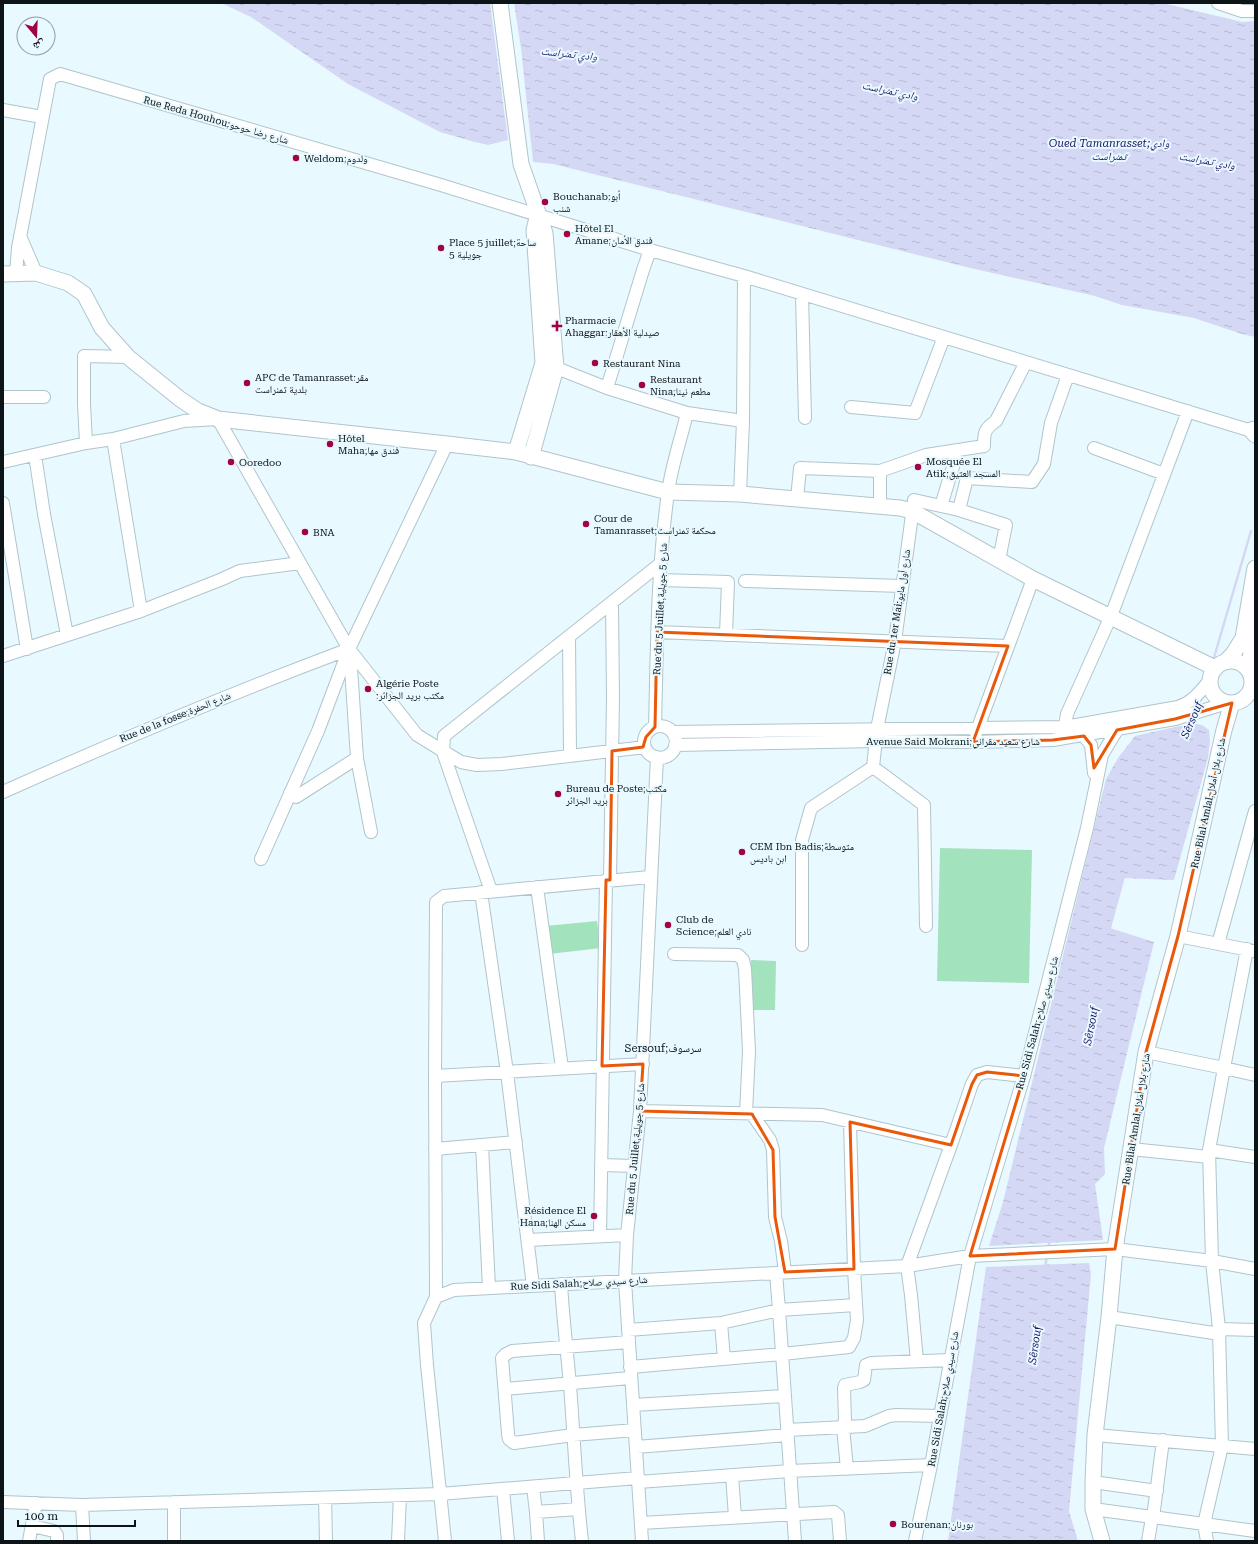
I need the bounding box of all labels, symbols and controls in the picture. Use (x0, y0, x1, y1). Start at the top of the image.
north arrow (16, 16, 56, 56)
text: ش (31, 36, 47, 53)
water label: وادي تمنراست (540, 45, 598, 65)
water label: وادي تمنراست (861, 79, 919, 105)
street label: Rue Reda Houhou;شارع رضا حوحو (142, 94, 290, 147)
water label: Oued Tamanrasset;وادي تمنراست (1049, 137, 1169, 163)
water label: وادي تمنراست (1178, 150, 1236, 174)
marker: Weldom;ولدوم (291, 153, 301, 163)
place label: Weldom;ولدوم (304, 153, 368, 166)
place label: Bouchanab;أبو شنب (553, 190, 621, 214)
marker: Bouchanab;أبو شنب (540, 197, 550, 207)
place label: Hôtel El Amane;فندق الأمان (575, 223, 653, 247)
marker: Hôtel El Amane;فندق الأمان (562, 229, 572, 239)
place label: Place 5 juillet;ساحة 5 جويلية (449, 237, 537, 260)
marker: Place 5 juillet;ساحة 5 جويلية (436, 243, 446, 253)
place label: Pharmacie Ahaggar;صيدلية الأهقار (565, 315, 660, 338)
marker: Pharmacie Ahaggar;صيدلية الأهقار (552, 321, 562, 331)
marker: Restaurant Nina (590, 358, 600, 368)
place label: Restaurant Nina (603, 358, 681, 369)
place label: APC de Tamanrasset;مقر بلدية تمنراست (255, 372, 369, 395)
place label: Restaurant Nina;مطعم نينا (650, 374, 711, 399)
marker: APC de Tamanrasset;مقر بلدية تمنراست (242, 378, 252, 388)
marker: Restaurant Nina;مطعم نينا (637, 380, 647, 390)
place label: Hôtel Maha;فندق مها (338, 433, 399, 457)
marker: Hôtel Maha;فندق مها (325, 439, 335, 449)
place label: Mosquée El Atik;المسجد العتيق (926, 456, 1000, 480)
marker: Ooredoo (226, 457, 236, 467)
place label: Ooredoo (239, 457, 281, 468)
marker: Mosquée El Atik;المسجد العتيق (913, 462, 923, 472)
place label: Cour de Tamanrasset;محكمة تمنراست (594, 513, 716, 536)
marker: Cour de Tamanrasset;محكمة تمنراست (581, 519, 591, 529)
marker: BNA (300, 527, 310, 537)
place label: BNA (313, 527, 335, 538)
street label: Rue du 5 Juillet,شارع 5 جويلية (651, 542, 670, 675)
street label: Rue du 1er Mai;شارع أول مايو (881, 548, 913, 676)
place label: Algérie Poste ;مكتب بريد الجزائر (376, 678, 445, 701)
marker: Algérie Poste ;مكتب بريد الجزائر (363, 684, 373, 694)
street label: Rue de la fosse;شارع الحفرة (118, 689, 233, 745)
water label: Sêrsouf (1178, 698, 1206, 741)
street label: Avenue Said Mokrani;شارع سعيد مقراني (866, 736, 1040, 749)
street label: Rue Bilal Amlal,شارع بلال أملال (1188, 736, 1228, 870)
place label: Bureau de Poste;مكتب بريد الجزائر (565, 783, 667, 806)
marker: Bureau de Poste;مكتب بريد الجزائر (553, 789, 563, 799)
place label: CEM Ibn Badis;متوسطة ابن باديس (750, 841, 855, 865)
marker: CEM Ibn Badis;متوسطة ابن باديس (737, 847, 747, 857)
place label: Club de Science;نادي العلم (676, 914, 752, 939)
marker: Club de Science;نادي العلم (663, 920, 673, 930)
street label: Rue Sidi Salah;شارع سيدي صلاح (1014, 955, 1063, 1091)
water label: Sêrsouf (1081, 1004, 1101, 1047)
district label: Sersouf;سرسوف (624, 1042, 702, 1055)
street label: Rue Bilal Amlal,شارع بلال أملال (1119, 1052, 1153, 1186)
street label: Rue du 5 Juillet,شارع 5 جويلية (624, 1082, 647, 1215)
place label: Résidence El Hana;مسكن الهنا (520, 1205, 586, 1229)
marker: Résidence El Hana;مسكن الهنا (589, 1211, 599, 1221)
street label: Rue Sidi Salah;شارع سيدي صلاح (510, 1274, 648, 1295)
water label: Sêrsouf (1026, 1323, 1044, 1366)
street label: Rue Sidi Salah;شارع سيدي صلاح (926, 1330, 963, 1468)
scale bar (18, 1502, 135, 1528)
text: 100 m (24, 1509, 58, 1523)
marker: Bourenan;بورنان (888, 1519, 898, 1529)
place label: Bourenan;بورنان (901, 1519, 973, 1531)

